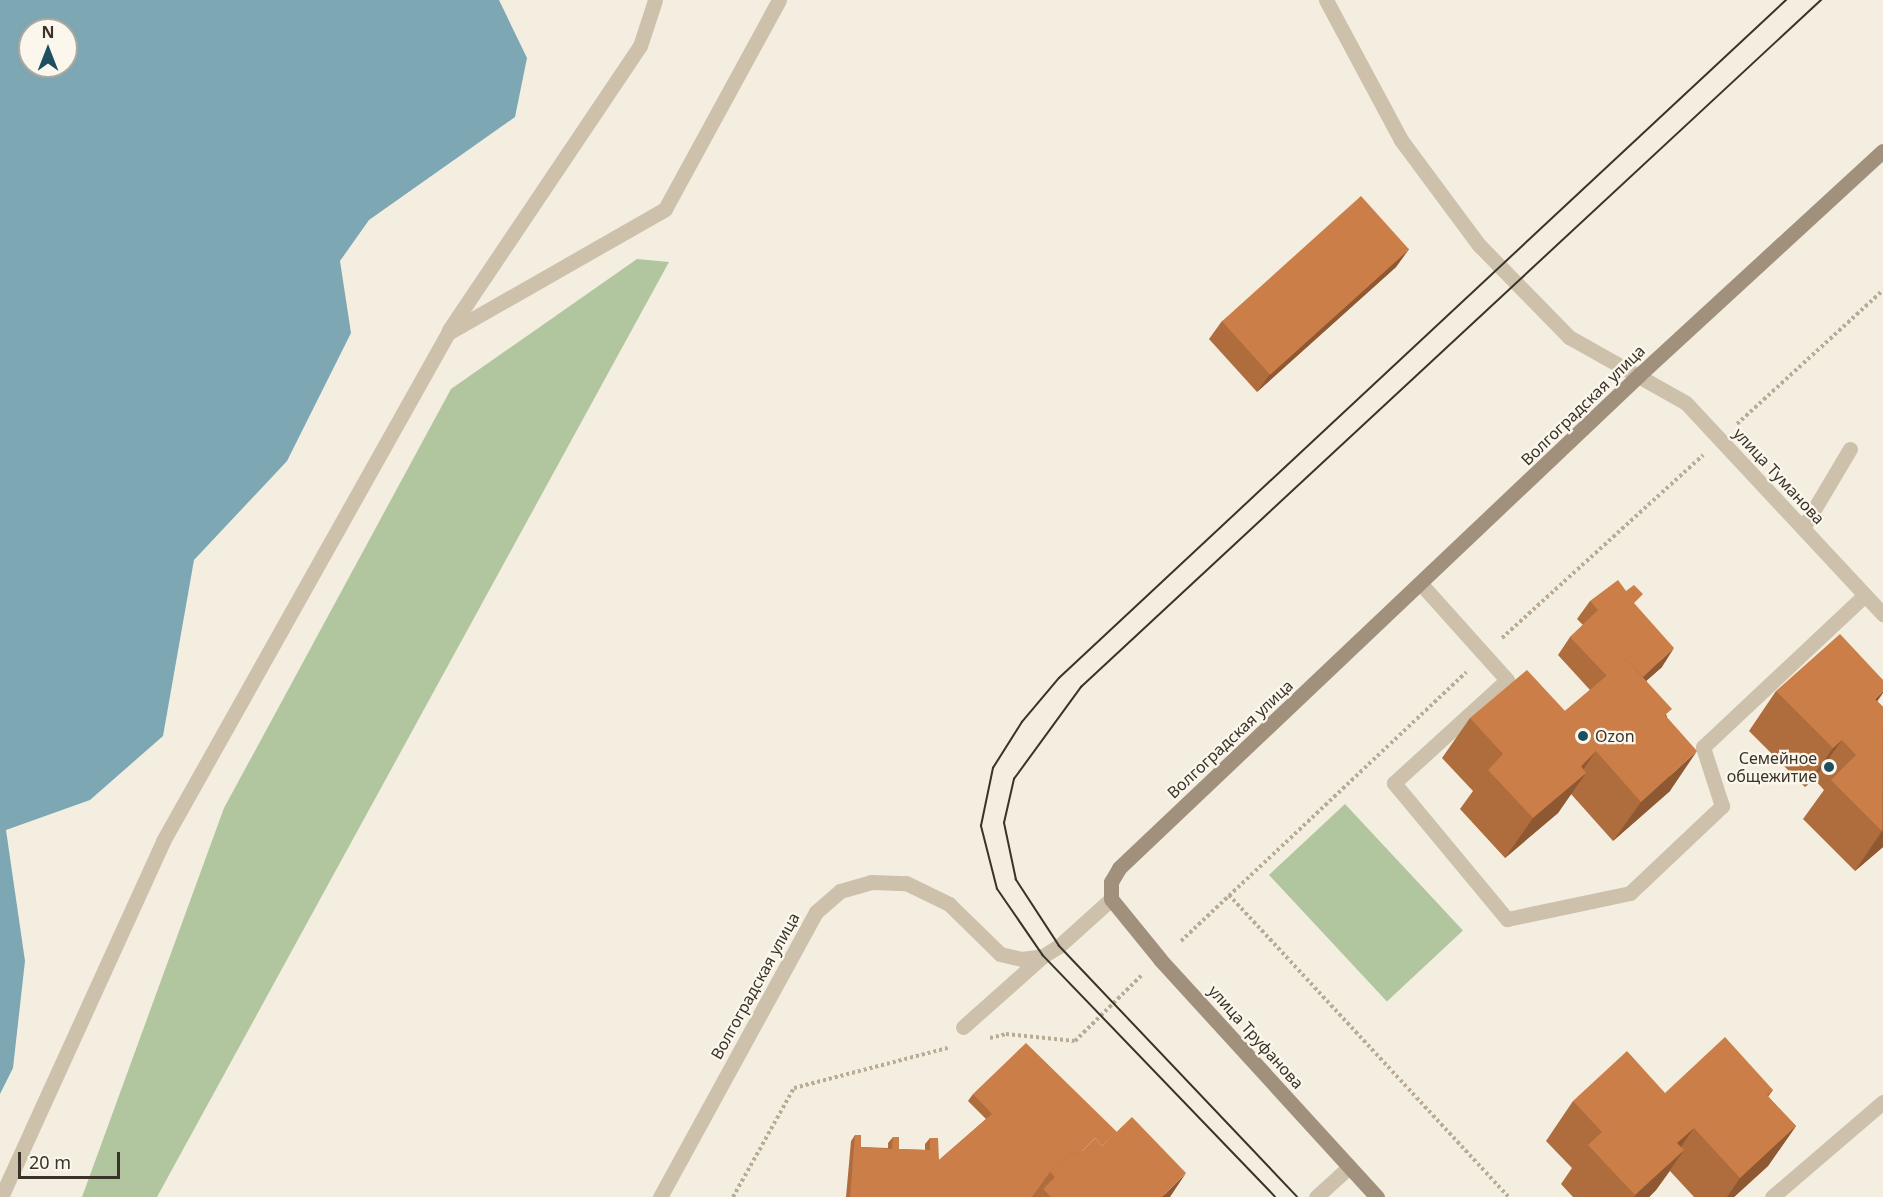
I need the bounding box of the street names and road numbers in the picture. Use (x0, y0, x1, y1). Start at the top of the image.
street label: Волгоградская улица (1517, 341, 1649, 469)
street label: улица Туманова (1729, 424, 1829, 528)
street label: Волгоградская улица (1163, 676, 1297, 802)
street label: Волгоградская улица (707, 909, 803, 1063)
street label: улица Труфанова (1204, 981, 1308, 1093)

